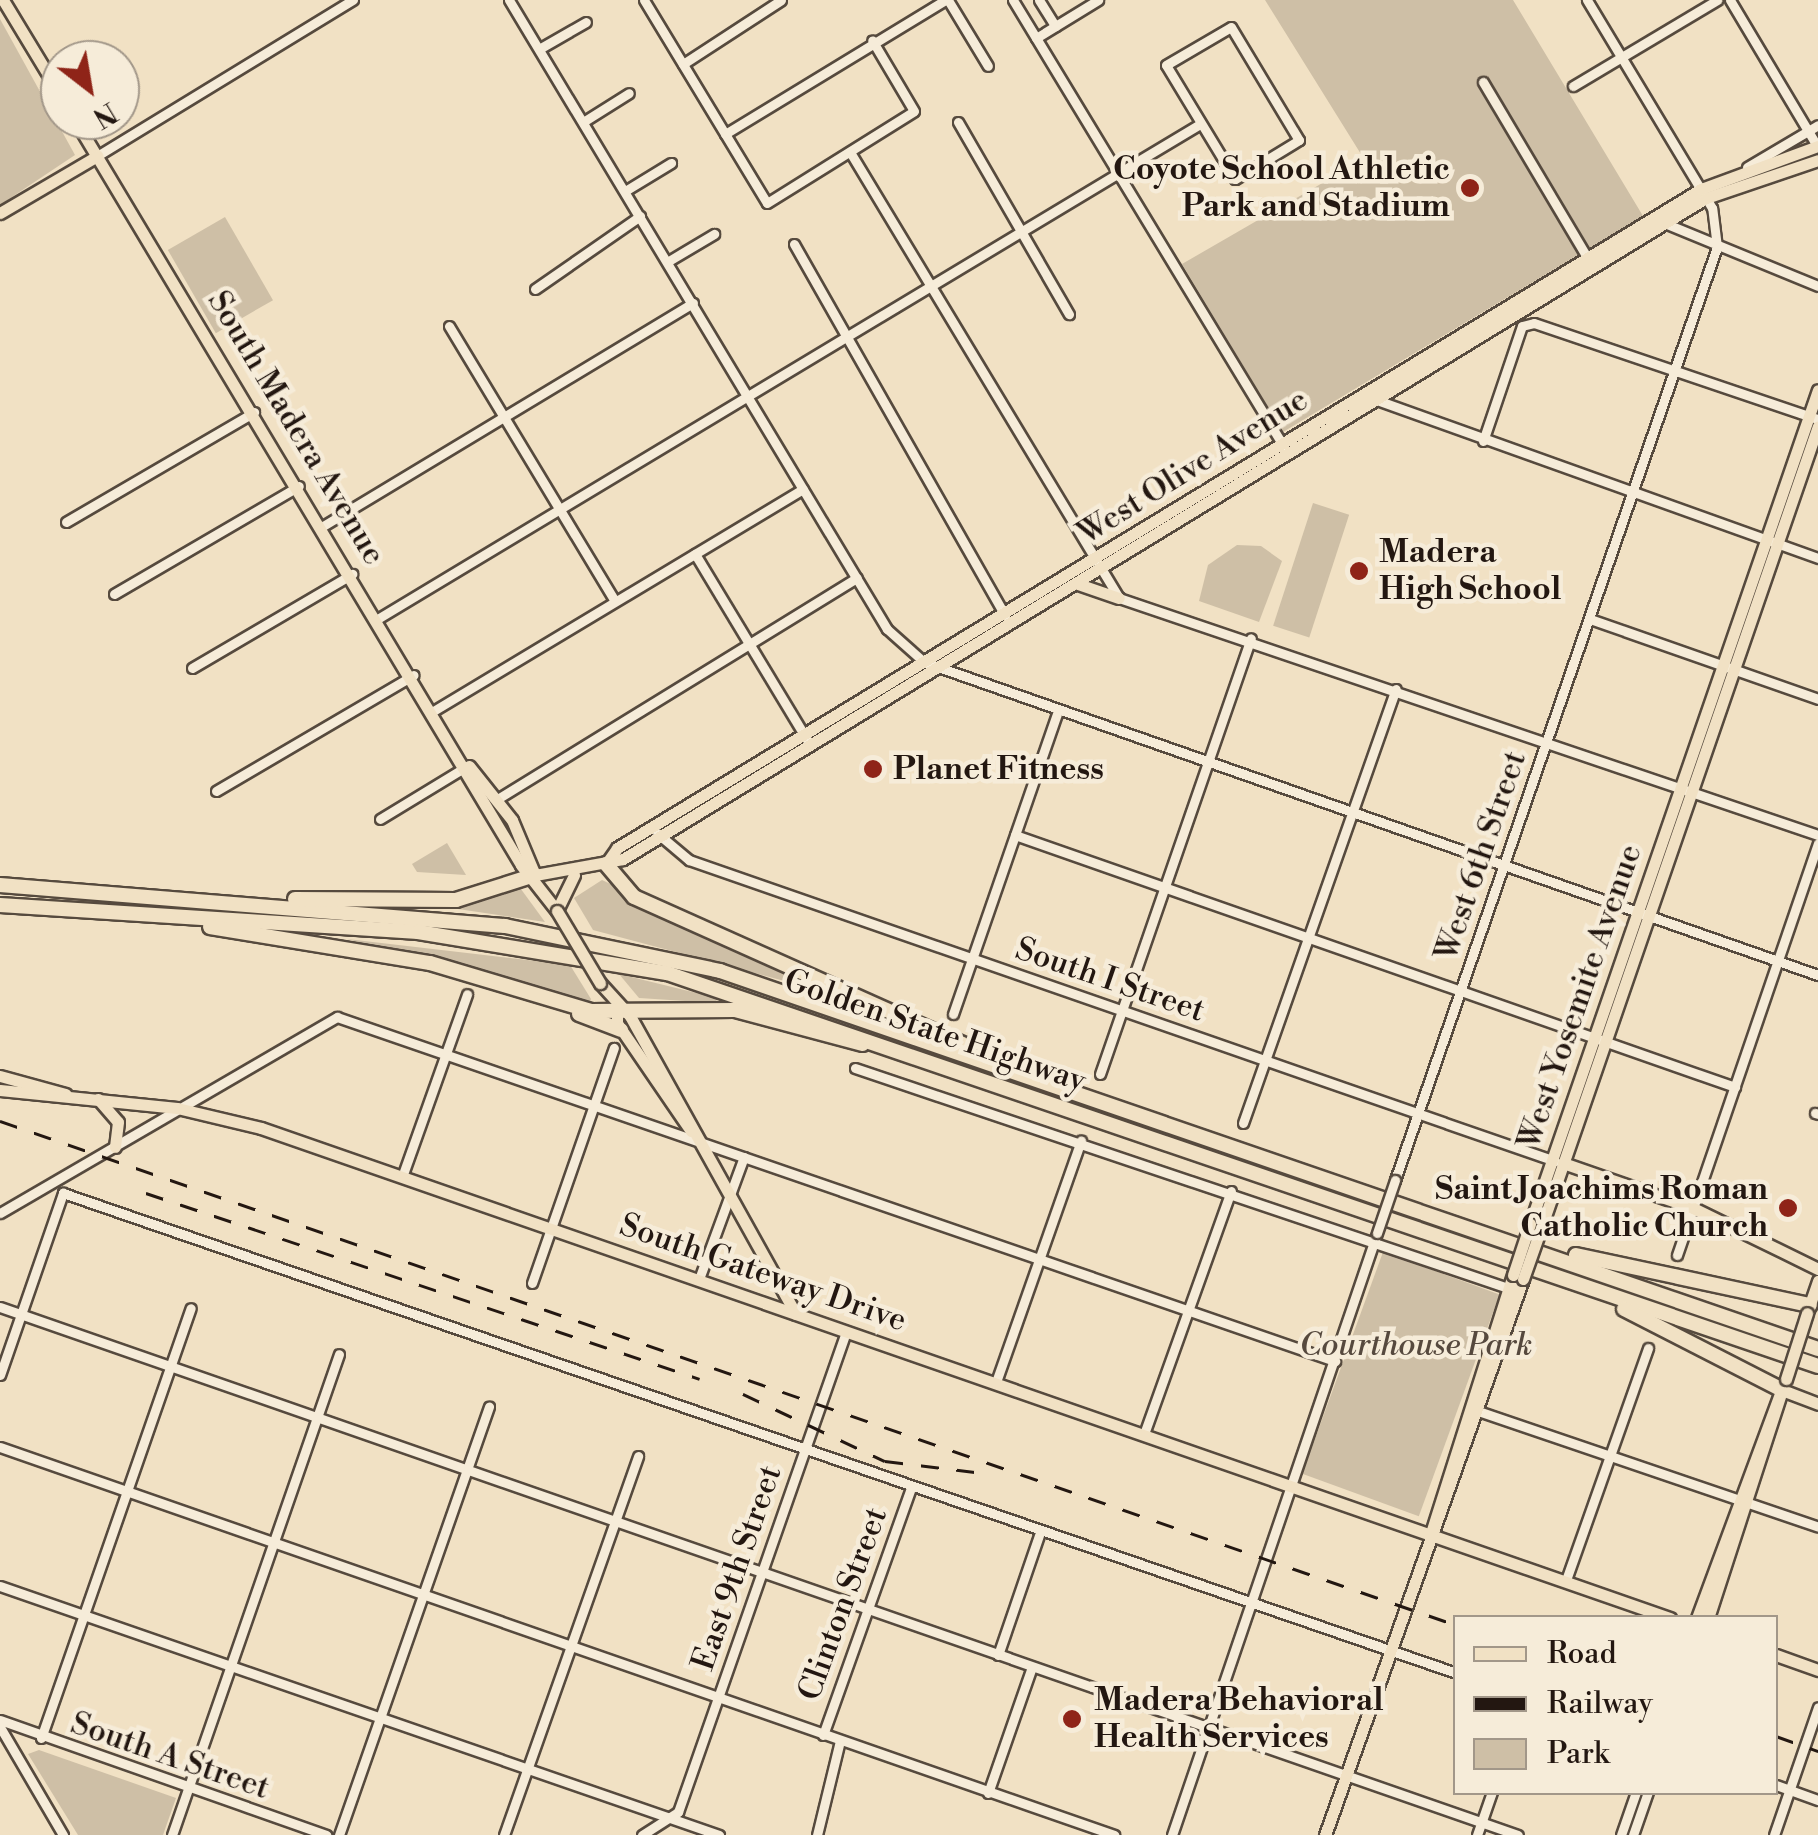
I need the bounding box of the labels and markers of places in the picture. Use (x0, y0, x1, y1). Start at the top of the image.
place label: Coyote School Athletic Park and Stadium (1113, 151, 1450, 226)
marker: Coyote School Athletic Park and Stadium (1459, 177, 1481, 199)
place label: Madera High School (1379, 534, 1561, 609)
marker: Madera High School (1348, 560, 1370, 582)
place label: Planet Fitness (893, 750, 1104, 788)
marker: Planet Fitness (862, 758, 884, 780)
place label: Saint Joachims Roman Catholic Church (1435, 1171, 1768, 1246)
marker: Saint Joachims Roman Catholic Church (1777, 1197, 1799, 1219)
place label: Madera Behavioral Health Services (1094, 1682, 1384, 1757)
marker: Madera Behavioral Health Services (1059, 1706, 1085, 1732)

